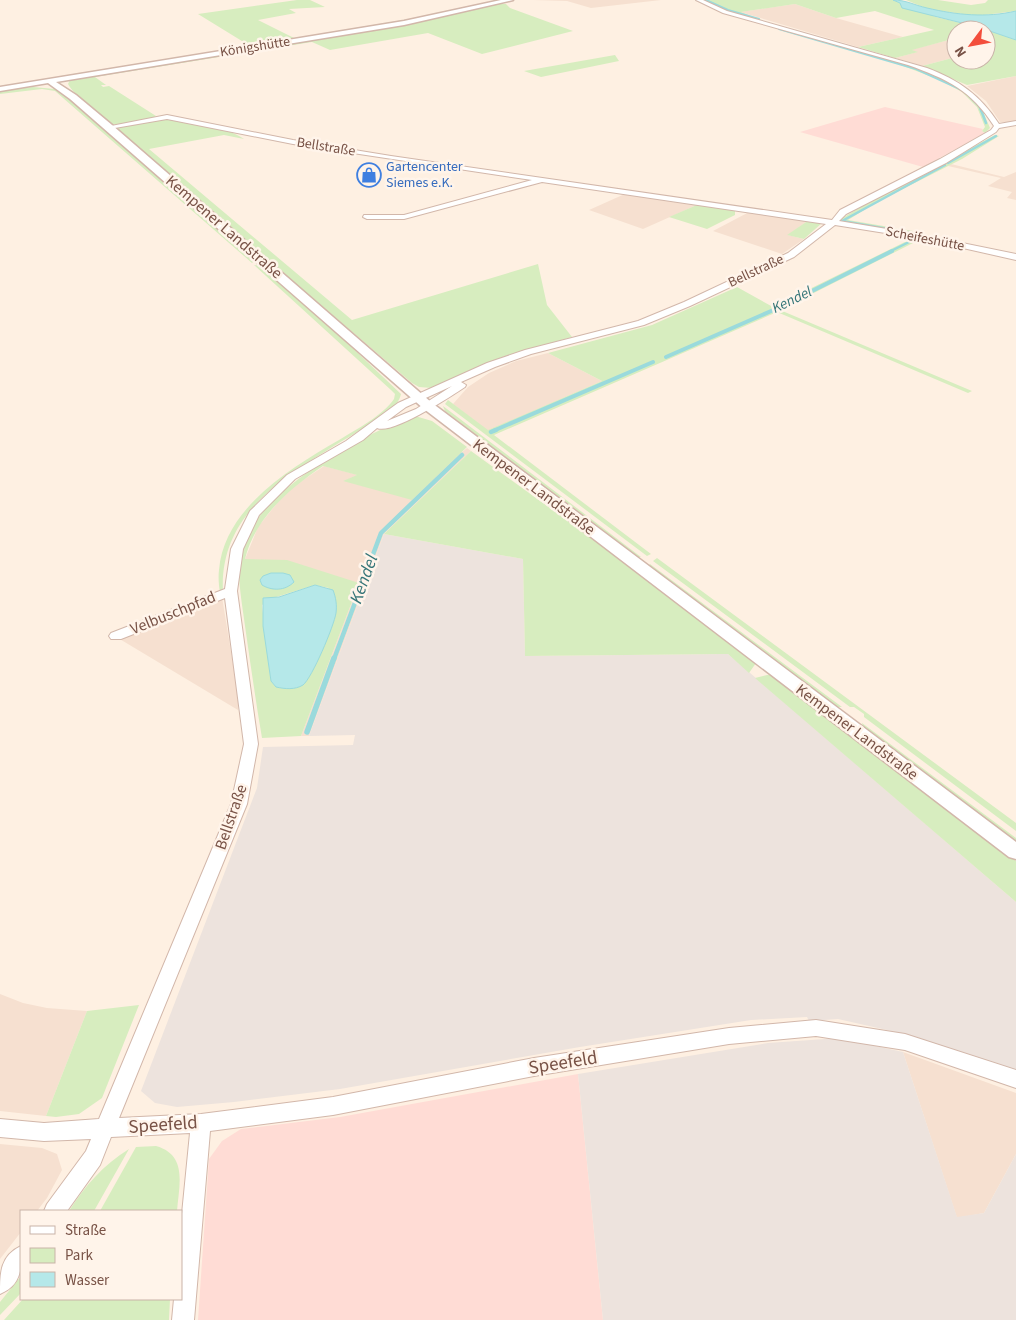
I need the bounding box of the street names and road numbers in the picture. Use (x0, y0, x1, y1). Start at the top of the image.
street label: Königshütte (218, 32, 292, 62)
street label: Bellstraße (295, 132, 357, 162)
street label: Kempener Landstraße (161, 170, 287, 284)
street label: Scheifeshütte (884, 222, 966, 256)
street label: Bellstraße (725, 249, 787, 293)
street label: Kempener Landstraße (468, 434, 600, 540)
street label: Velbuschpfad (127, 586, 219, 640)
street label: Kempener Landstraße (791, 679, 923, 785)
street label: Bellstraße (210, 781, 252, 853)
street label: Speefeld (526, 1044, 600, 1082)
street label: Speefeld (127, 1109, 199, 1141)

